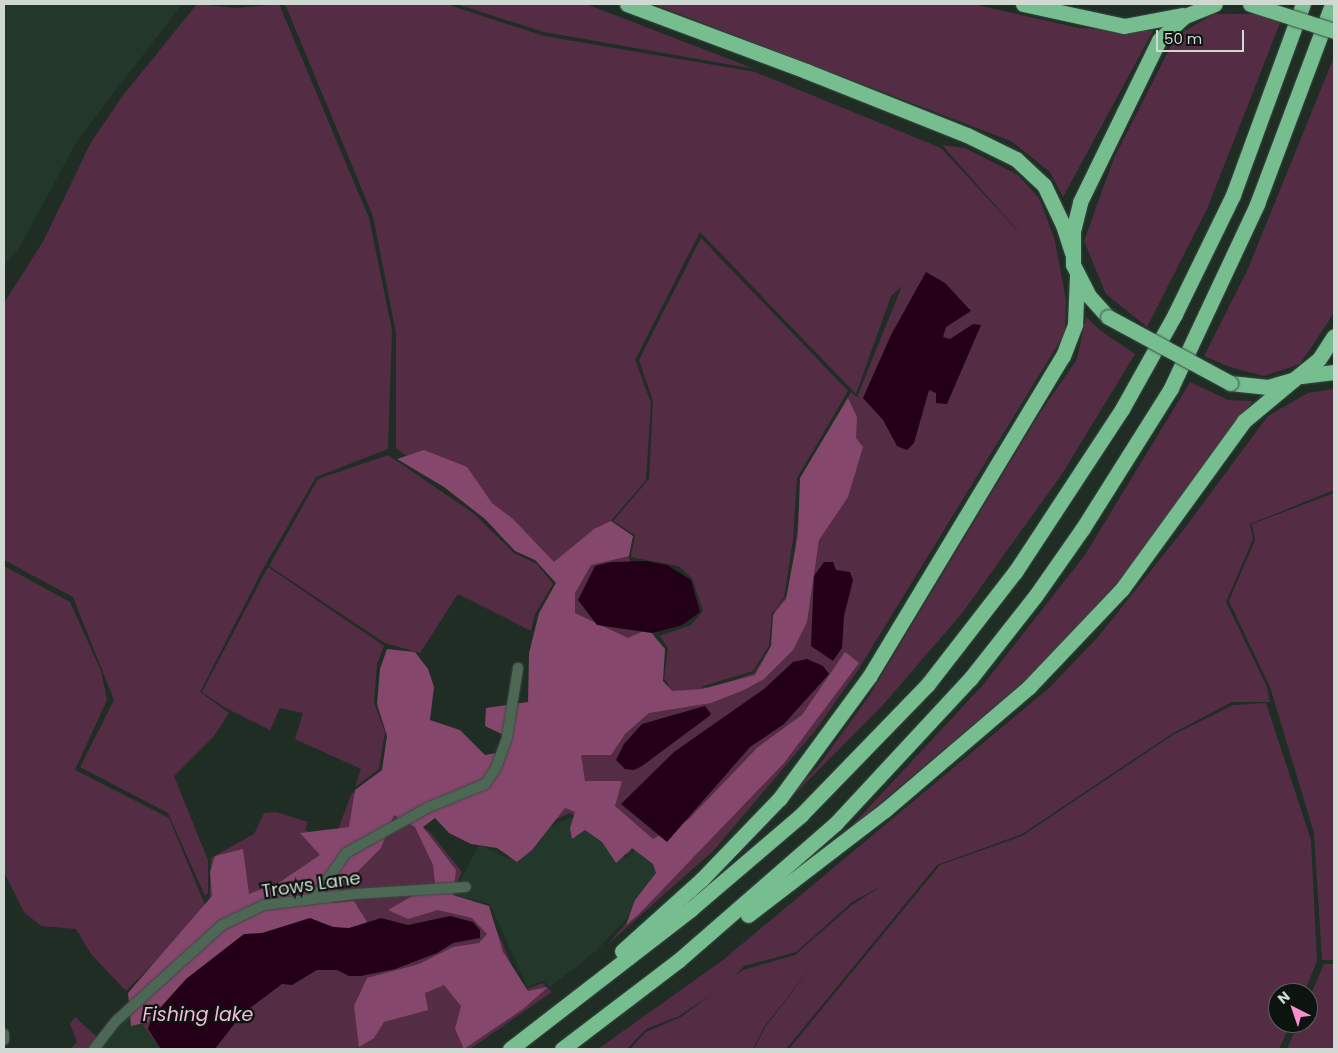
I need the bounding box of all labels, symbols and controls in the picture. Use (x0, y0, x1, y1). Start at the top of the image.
scale bar (1158, 20, 1246, 52)
text: 50 m (1164, 28, 1202, 49)
street label: Trows Lane (260, 867, 362, 903)
north arrow (1268, 983, 1318, 1033)
text: N (1273, 986, 1294, 1008)
water label: Fishing lake (143, 1004, 253, 1026)

